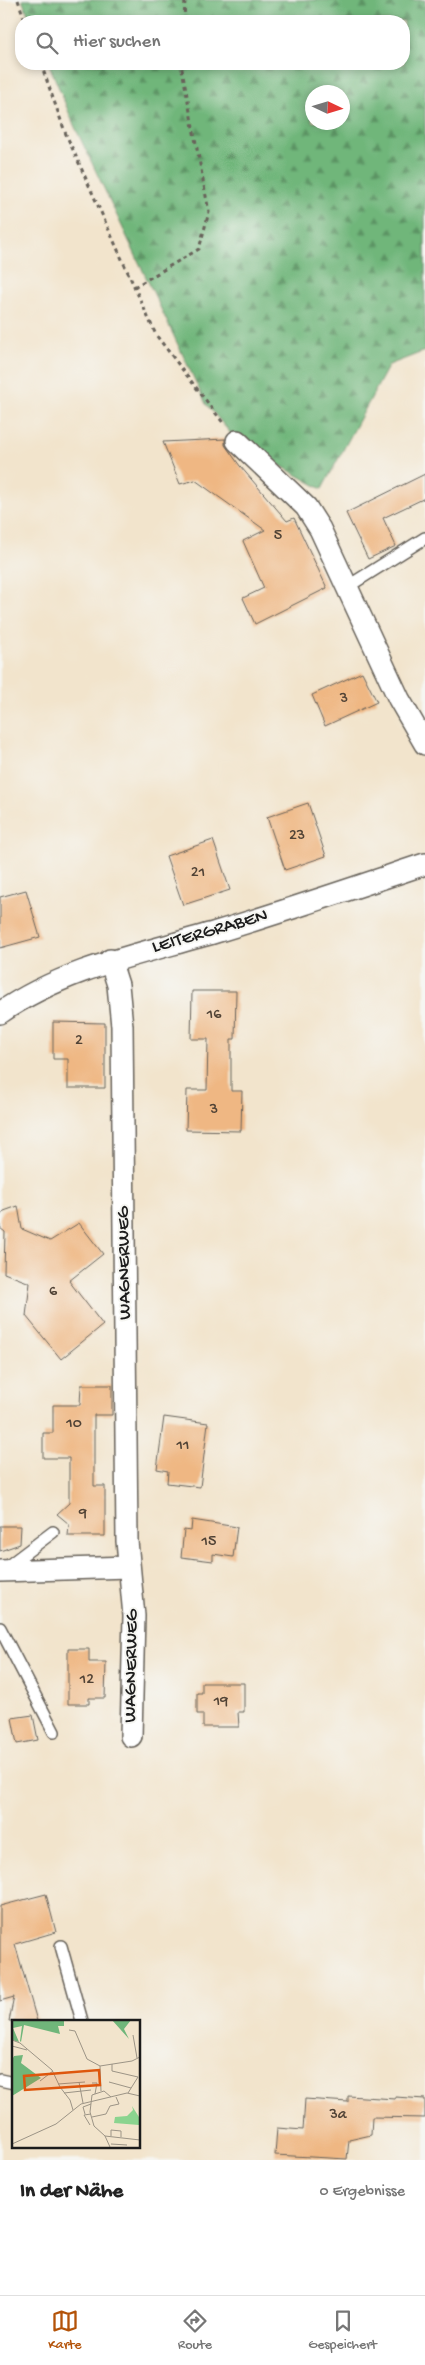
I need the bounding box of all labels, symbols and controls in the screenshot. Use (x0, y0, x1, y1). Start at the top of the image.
search box (15, 15, 410, 70)
icon: search (33, 29, 61, 57)
text: Hier suchen (73, 31, 160, 54)
north arrow (305, 85, 350, 130)
house number: 5 (274, 527, 282, 546)
house number: 3 (339, 690, 348, 709)
house number: 23 (289, 827, 305, 846)
house number: 21 (191, 864, 205, 883)
street label: LEITERGRABEN (149, 904, 271, 960)
house number: 16 (206, 1006, 222, 1025)
house number: 2 (75, 1032, 83, 1051)
house number: 3 (209, 1101, 218, 1120)
street label: WAGNERWEG (112, 1205, 137, 1320)
house number: 6 (49, 1283, 58, 1302)
house number: 10 (65, 1415, 82, 1434)
house number: 11 (176, 1437, 189, 1456)
house number: 9 (78, 1505, 87, 1524)
house number: 15 (201, 1533, 216, 1552)
street label: WAGNERWEG (120, 1608, 145, 1723)
house number: 12 (79, 1671, 94, 1690)
house number: 19 (213, 1693, 228, 1712)
inset map (12, 2020, 140, 2148)
house number: 3a (328, 2106, 348, 2125)
text: In der Nähe (20, 2180, 123, 2205)
text: 0 Ergebnisse (320, 2183, 405, 2202)
tab: Karte (48, 2307, 82, 2354)
tab: Route (178, 2307, 212, 2354)
tab: Gespeichert (308, 2307, 377, 2354)

